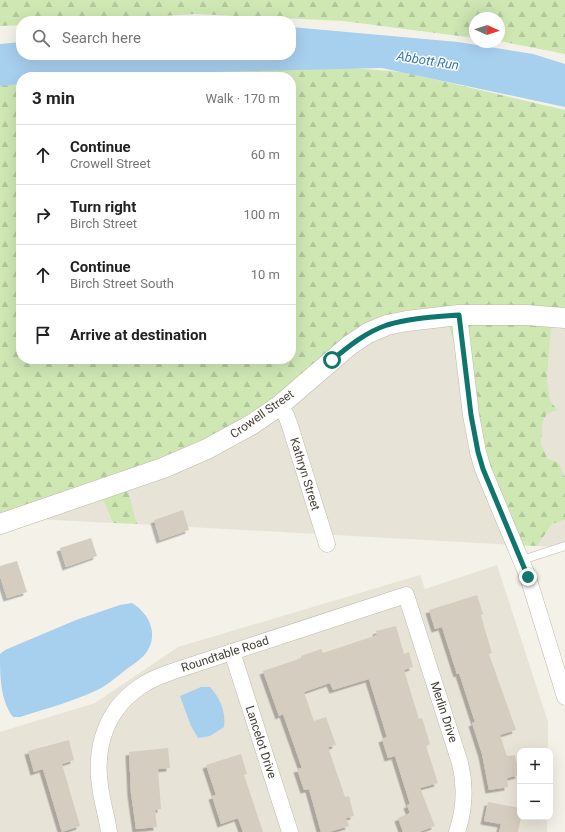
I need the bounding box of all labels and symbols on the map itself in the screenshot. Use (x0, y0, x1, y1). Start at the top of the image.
north arrow (469, 12, 505, 48)
water label: Abbott Run (395, 48, 460, 73)
route start (323, 351, 341, 369)
street label: Crowell Street (227, 387, 297, 441)
street label: Kathryn Street (287, 436, 323, 512)
route end (519, 568, 537, 586)
street label: Roundtable Road (179, 633, 271, 675)
street label: Merlin Drive (428, 680, 460, 744)
street label: Lancelot Drive (243, 704, 279, 780)

